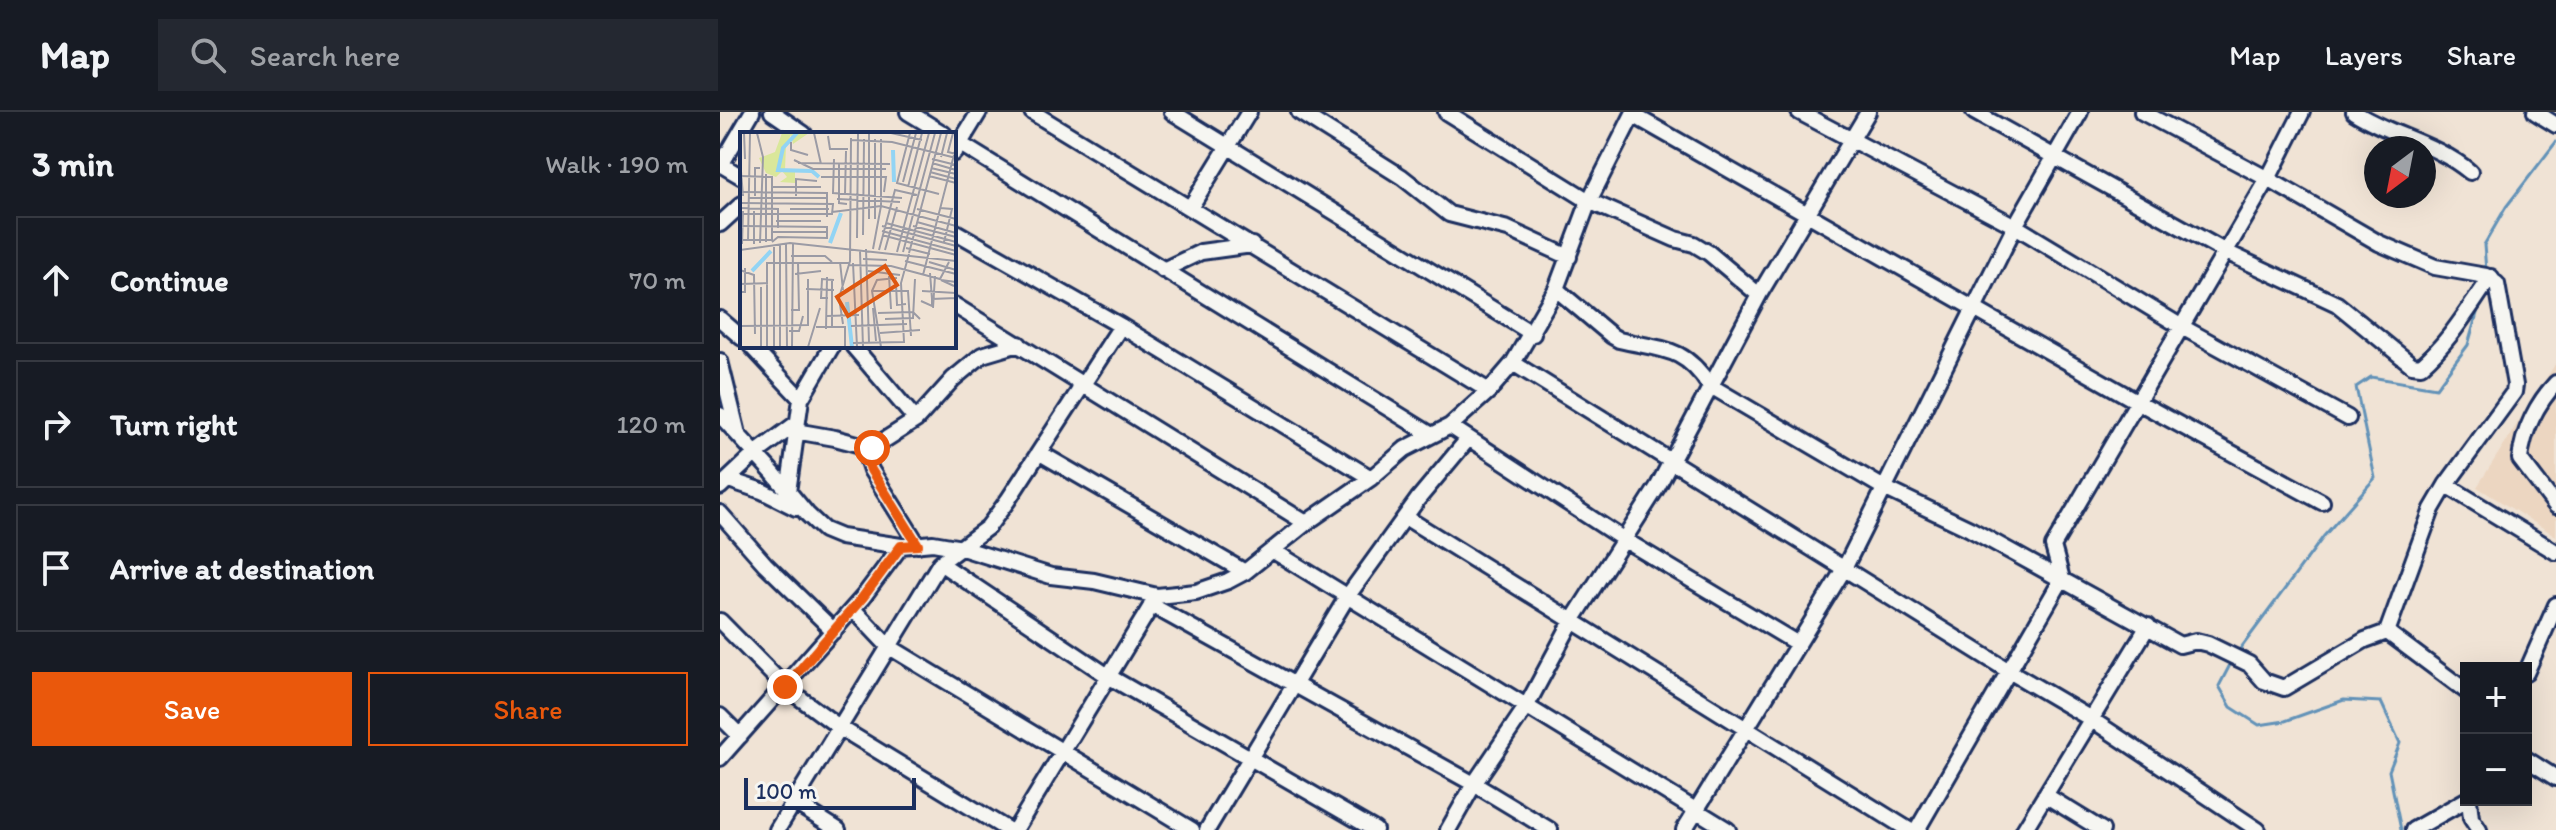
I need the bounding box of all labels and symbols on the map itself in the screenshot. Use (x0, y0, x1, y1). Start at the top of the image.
inset map (740, 132, 956, 348)
north arrow (2364, 136, 2436, 208)
route start (854, 430, 890, 466)
route end (767, 669, 803, 705)
scale bar (744, 774, 916, 810)

